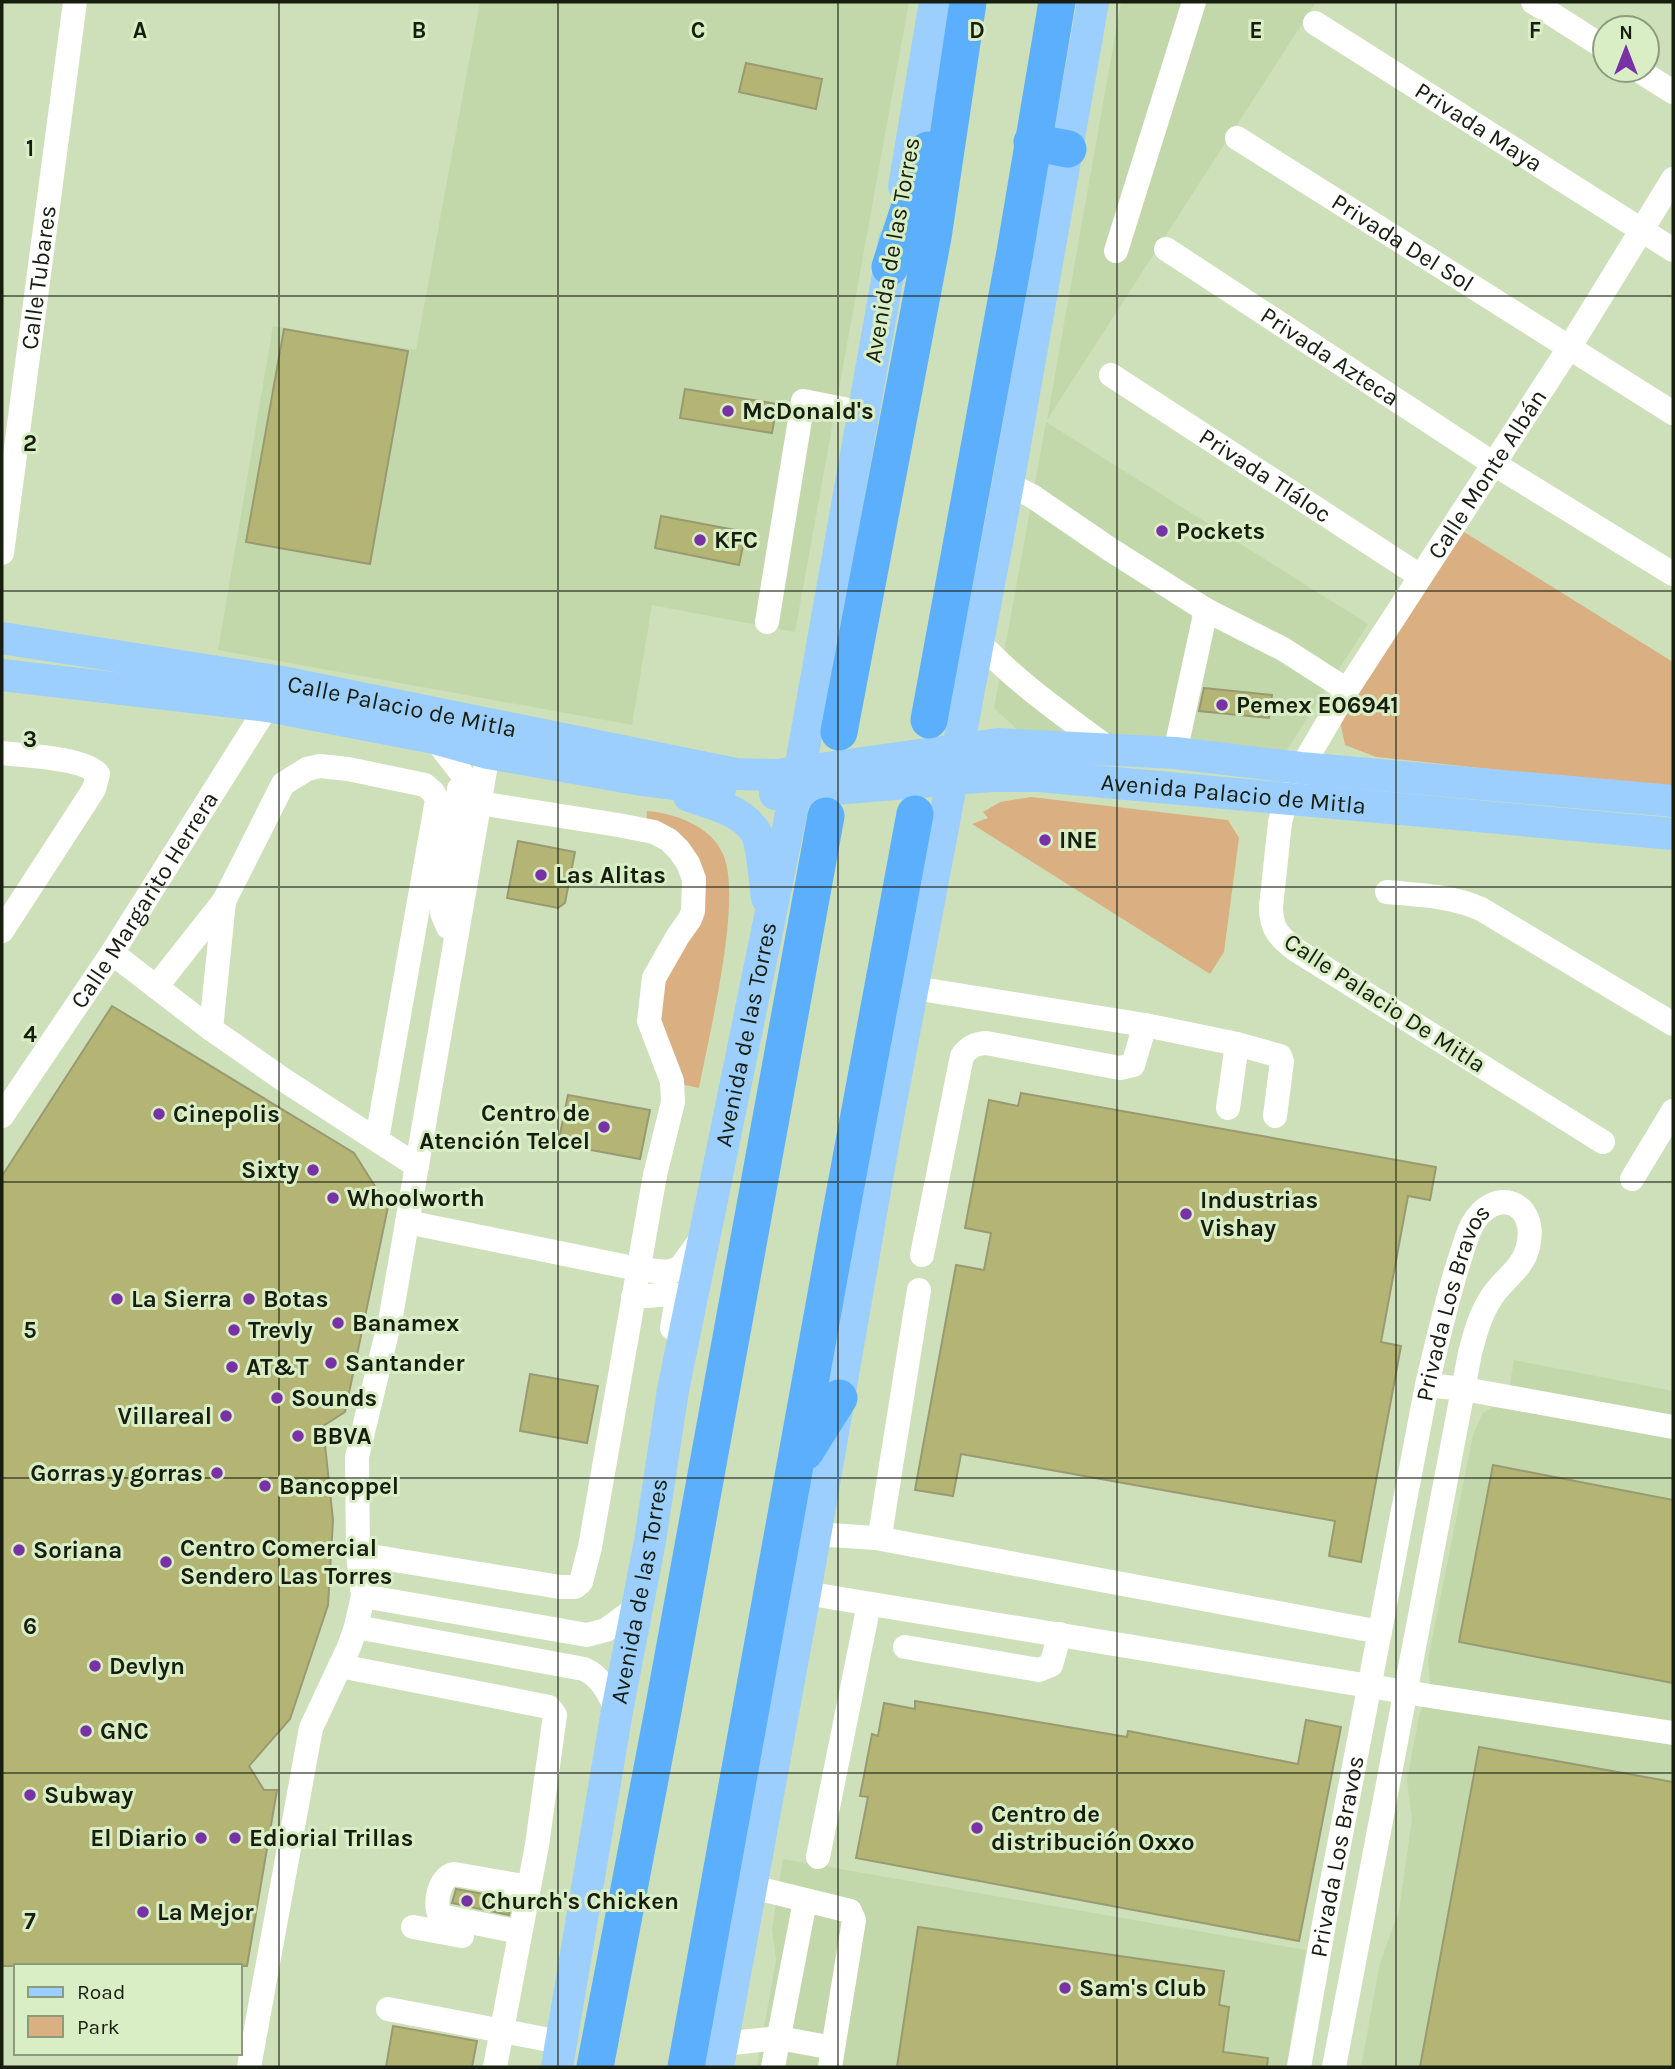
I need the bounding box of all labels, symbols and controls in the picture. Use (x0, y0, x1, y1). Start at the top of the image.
north arrow (1591, 14, 1661, 84)
text: A (133, 17, 147, 44)
text: B (412, 17, 426, 44)
text: C (691, 17, 705, 44)
text: D (969, 17, 985, 44)
text: E (1249, 17, 1263, 44)
text: F (1529, 17, 1541, 44)
text: N (1619, 22, 1633, 44)
street label: Privada Maya (1410, 76, 1548, 178)
text: 1 (26, 135, 34, 162)
street label: Avenida de las Torres (858, 135, 926, 365)
street label: Privada Del Sol (1327, 187, 1479, 298)
street label: Calle Tubares (15, 203, 62, 351)
street label: Privada Azteca (1255, 301, 1404, 412)
street label: Calle Monte Albán (1422, 384, 1553, 564)
place label: McDonald's (742, 397, 874, 425)
marker: McDonald's (720, 403, 736, 419)
street label: Privada Tláloc (1194, 422, 1336, 528)
text: 2 (23, 430, 37, 457)
place label: Pockets (1176, 517, 1265, 545)
marker: Pockets (1154, 523, 1170, 539)
place label: KFC (714, 526, 758, 554)
marker: KFC (692, 532, 708, 548)
street label: Calle Palacio de Mitla (285, 669, 519, 743)
place label: Pemex E06941 (1236, 691, 1399, 719)
marker: Pemex E06941 (1214, 697, 1230, 713)
text: 3 (23, 726, 37, 753)
street label: Avenida Palacio de Mitla (1100, 768, 1367, 820)
street label: Calle Margarito Herrera (65, 786, 224, 1013)
place label: INE (1059, 826, 1098, 854)
marker: INE (1037, 832, 1053, 848)
place label: Las Alitas (555, 861, 666, 889)
marker: Las Alitas (533, 867, 549, 883)
street label: Avenida de las Torres (709, 920, 783, 1149)
street label: Calle Palacio De Mitla (1279, 927, 1491, 1079)
text: 4 (23, 1021, 37, 1048)
place label: Centro de Atención Telcel (419, 1099, 590, 1155)
place label: Cinepolis (173, 1100, 280, 1128)
marker: Cinepolis (151, 1106, 167, 1122)
marker: Centro de Atención Telcel (596, 1119, 612, 1135)
place label: Sixty (241, 1156, 299, 1184)
marker: Sixty (305, 1162, 321, 1178)
place label: Whoolworth (347, 1184, 485, 1212)
place label: Industrias Vishay (1200, 1186, 1318, 1242)
marker: Whoolworth (325, 1190, 341, 1206)
street label: Privada Los Bravos (1410, 1198, 1496, 1404)
marker: Industrias Vishay (1178, 1206, 1194, 1222)
place label: La Sierra (131, 1285, 232, 1313)
place label: Botas (263, 1285, 328, 1313)
marker: La Sierra (109, 1291, 125, 1307)
marker: Botas (241, 1291, 257, 1307)
place label: Banamex (352, 1309, 459, 1337)
marker: Banamex (330, 1315, 346, 1331)
place label: Trevly (248, 1316, 313, 1344)
text: 5 (23, 1317, 37, 1344)
marker: Trevly (226, 1322, 242, 1338)
place label: Santander (345, 1349, 465, 1377)
place label: AT&T (246, 1353, 309, 1381)
marker: Santander (323, 1355, 339, 1371)
marker: AT&T (224, 1359, 240, 1375)
place label: Sounds (291, 1384, 377, 1412)
marker: Sounds (269, 1390, 285, 1406)
place label: Villareal (118, 1402, 212, 1430)
marker: Villareal (218, 1408, 234, 1424)
place label: BBVA (312, 1422, 372, 1450)
marker: BBVA (290, 1428, 306, 1444)
place label: Gorras y gorras (30, 1459, 203, 1487)
marker: Gorras y gorras (209, 1465, 225, 1481)
place label: Bancoppel (279, 1472, 399, 1500)
street label: Avenida de las Torres (605, 1477, 673, 1706)
marker: Bancoppel (257, 1478, 273, 1494)
place label: Centro Comercial Sendero Las Torres (180, 1534, 393, 1590)
place label: Soriana (33, 1536, 122, 1564)
marker: Soriana (11, 1542, 27, 1558)
marker: Centro Comercial Sendero Las Torres (158, 1554, 174, 1570)
text: 6 (23, 1613, 37, 1640)
place label: Devlyn (109, 1652, 185, 1680)
marker: Devlyn (87, 1658, 103, 1674)
place label: GNC (100, 1717, 149, 1745)
marker: GNC (78, 1723, 94, 1739)
street label: Privada Los Bravos (1304, 1753, 1370, 1960)
place label: Subway (44, 1781, 133, 1809)
marker: Subway (22, 1787, 38, 1803)
place label: Centro de distribución Oxxo (991, 1800, 1195, 1856)
marker: Centro de distribución Oxxo (969, 1820, 985, 1836)
place label: El Diario (90, 1824, 187, 1852)
place label: Ediorial Trillas (249, 1824, 413, 1852)
marker: El Diario (193, 1830, 209, 1846)
marker: Ediorial Trillas (227, 1830, 243, 1846)
place label: Church's Chicken (481, 1887, 679, 1915)
marker: Church's Chicken (459, 1893, 475, 1909)
place label: La Mejor (157, 1898, 254, 1926)
marker: La Mejor (135, 1904, 151, 1920)
text: 7 (24, 1908, 36, 1935)
legend (14, 1964, 242, 2055)
place label: Sam's Club (1079, 1974, 1206, 2002)
text: Road (77, 1980, 125, 2004)
marker: Sam's Club (1057, 1980, 1073, 1996)
text: Park (77, 2015, 120, 2039)

